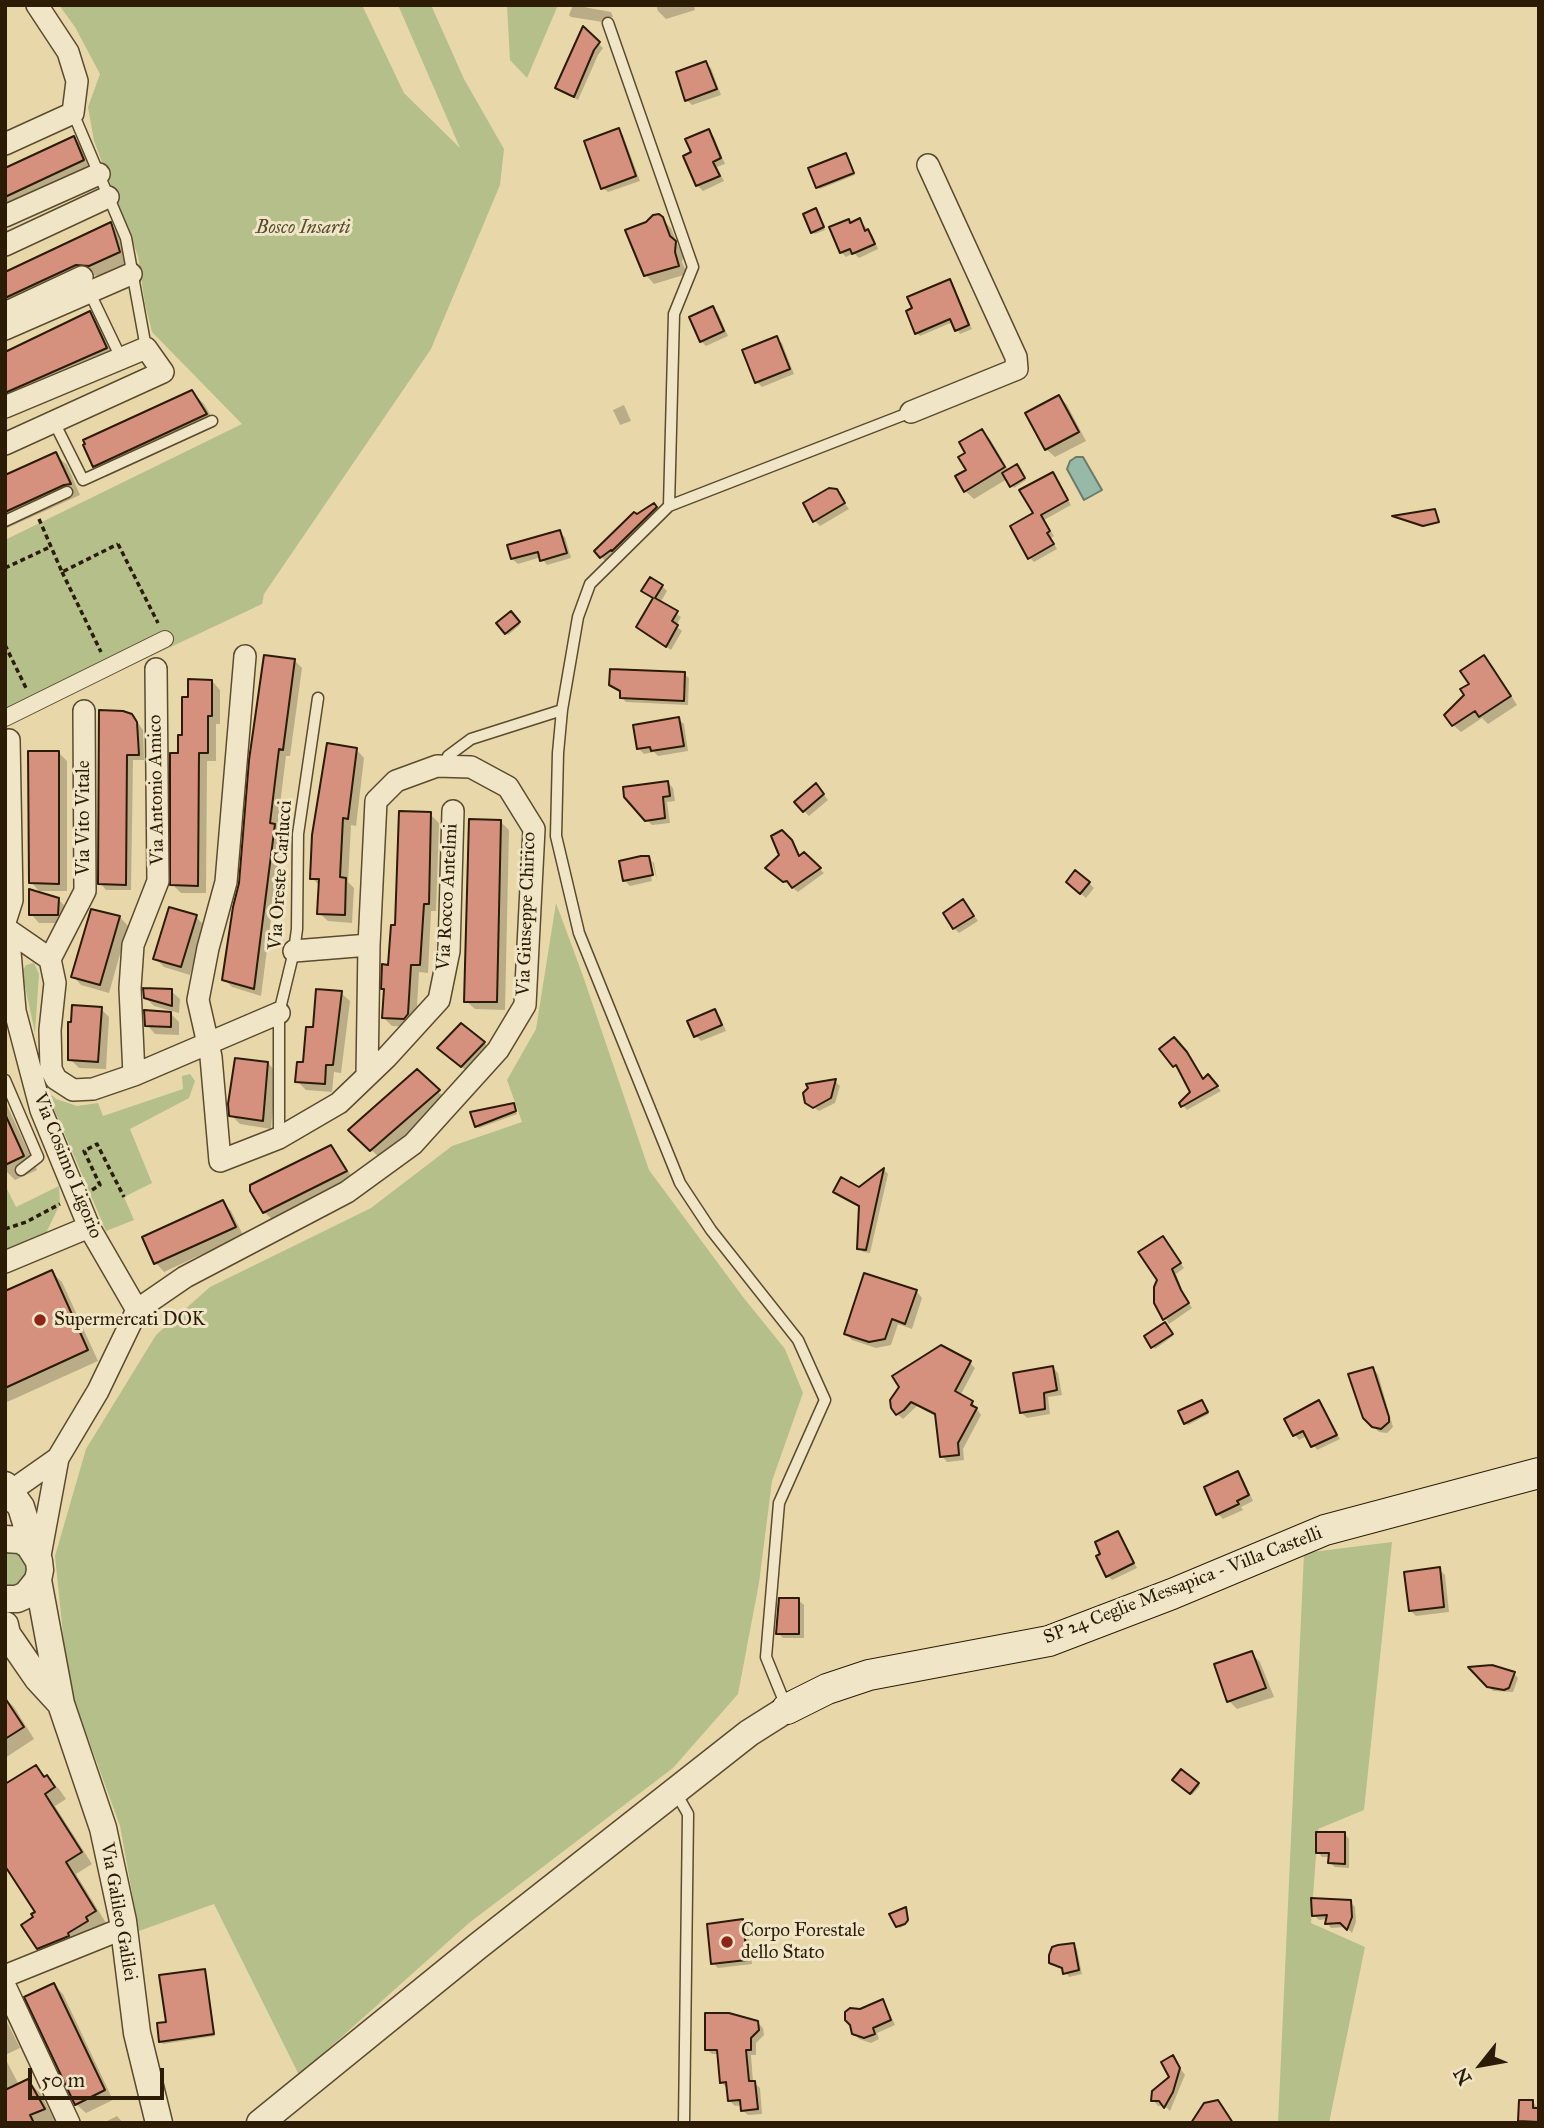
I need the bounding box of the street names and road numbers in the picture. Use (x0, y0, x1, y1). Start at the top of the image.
street label: Via Antonio Amico (144, 714, 170, 866)
street label: Via Vito Vitale (73, 760, 95, 876)
street label: Via Oreste Carlucci (264, 799, 298, 951)
street label: Via Rocco Antelmi (433, 823, 463, 971)
street label: Via Giuseppe Chirico (513, 832, 541, 996)
street label: Via Cosimo Ligorio (27, 1090, 107, 1242)
street label: SP 24 Ceglie Messapica - Villa Castelli (1040, 1522, 1326, 1650)
street label: Via Galileo Galilei (95, 1841, 141, 1983)

